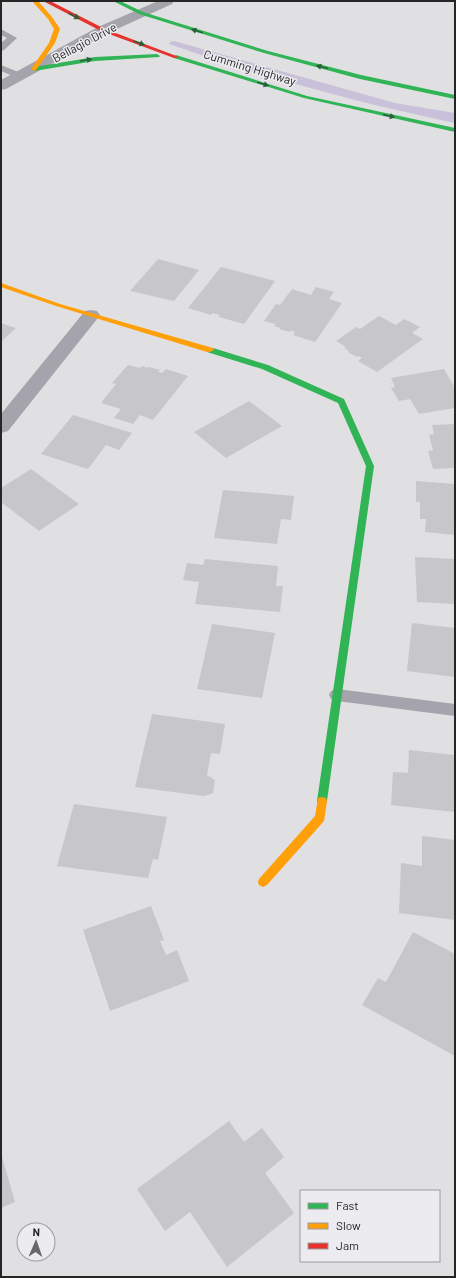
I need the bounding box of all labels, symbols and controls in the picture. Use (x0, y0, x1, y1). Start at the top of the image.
one-way arrow (69, 12, 80, 19)
street label: Bellagio Drive (49, 19, 119, 65)
one-way arrow (191, 28, 203, 34)
one-way arrow (134, 41, 146, 47)
street label: Cumming Highway (202, 46, 298, 88)
one-way arrow (80, 57, 92, 63)
one-way arrow (316, 64, 328, 70)
one-way arrow (257, 81, 269, 87)
one-way arrow (383, 114, 395, 120)
legend (300, 1190, 440, 1262)
text: Fast (336, 1198, 359, 1212)
text: Slow (336, 1218, 361, 1232)
north arrow (16, 1222, 56, 1262)
text: N (32, 1225, 40, 1238)
text: Jam (336, 1238, 359, 1252)

